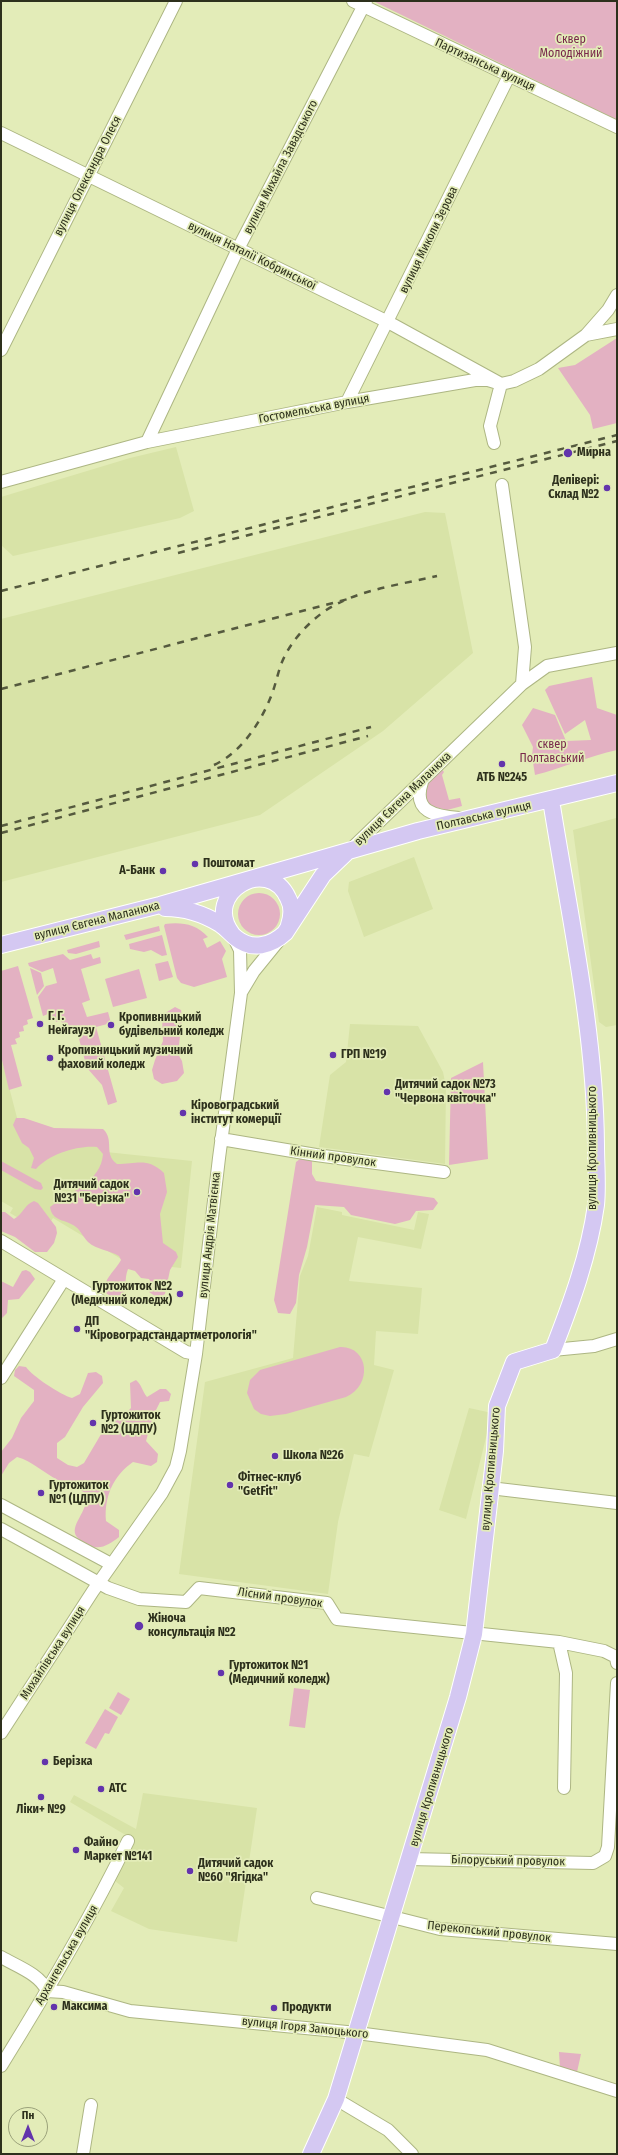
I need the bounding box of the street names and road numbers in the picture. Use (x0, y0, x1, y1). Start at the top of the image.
street label: Партизанська вулиця (433, 35, 537, 95)
street label: вулиця Михайла Завадського (241, 98, 321, 236)
street label: вулиця Олександра Олеся (51, 114, 125, 238)
street label: вулиця Миколи Зерова (397, 184, 461, 296)
street label: вулиця Наталії Кобринської (186, 219, 318, 293)
street label: Гостомельська вулиця (257, 391, 371, 427)
street label: вулиця Євгена Маланюка (352, 749, 454, 849)
street label: Полтавська вулиця (435, 798, 533, 834)
street label: вулиця Євгена Маланюка (33, 898, 161, 944)
street label: вулиця Кропивницького (586, 1086, 600, 1210)
street label: Кінний провулок (289, 1144, 377, 1170)
street label: вулиця Андрія Матвієнка (196, 1171, 224, 1299)
street label: вулиця Кропивницького (478, 1407, 504, 1531)
street label: Лісний провулок (237, 1585, 323, 1611)
street label: Михайлівська вулиця (17, 1604, 89, 1702)
street label: вулиця Кропивницького (407, 1726, 457, 1848)
street label: Білоруський провулок (451, 1853, 565, 1869)
street label: Архангельська вулиця (33, 1903, 101, 2007)
street label: Перекопський провулок (427, 1918, 551, 1946)
street label: вулиця Ігоря Замоцького (241, 2014, 369, 2042)

